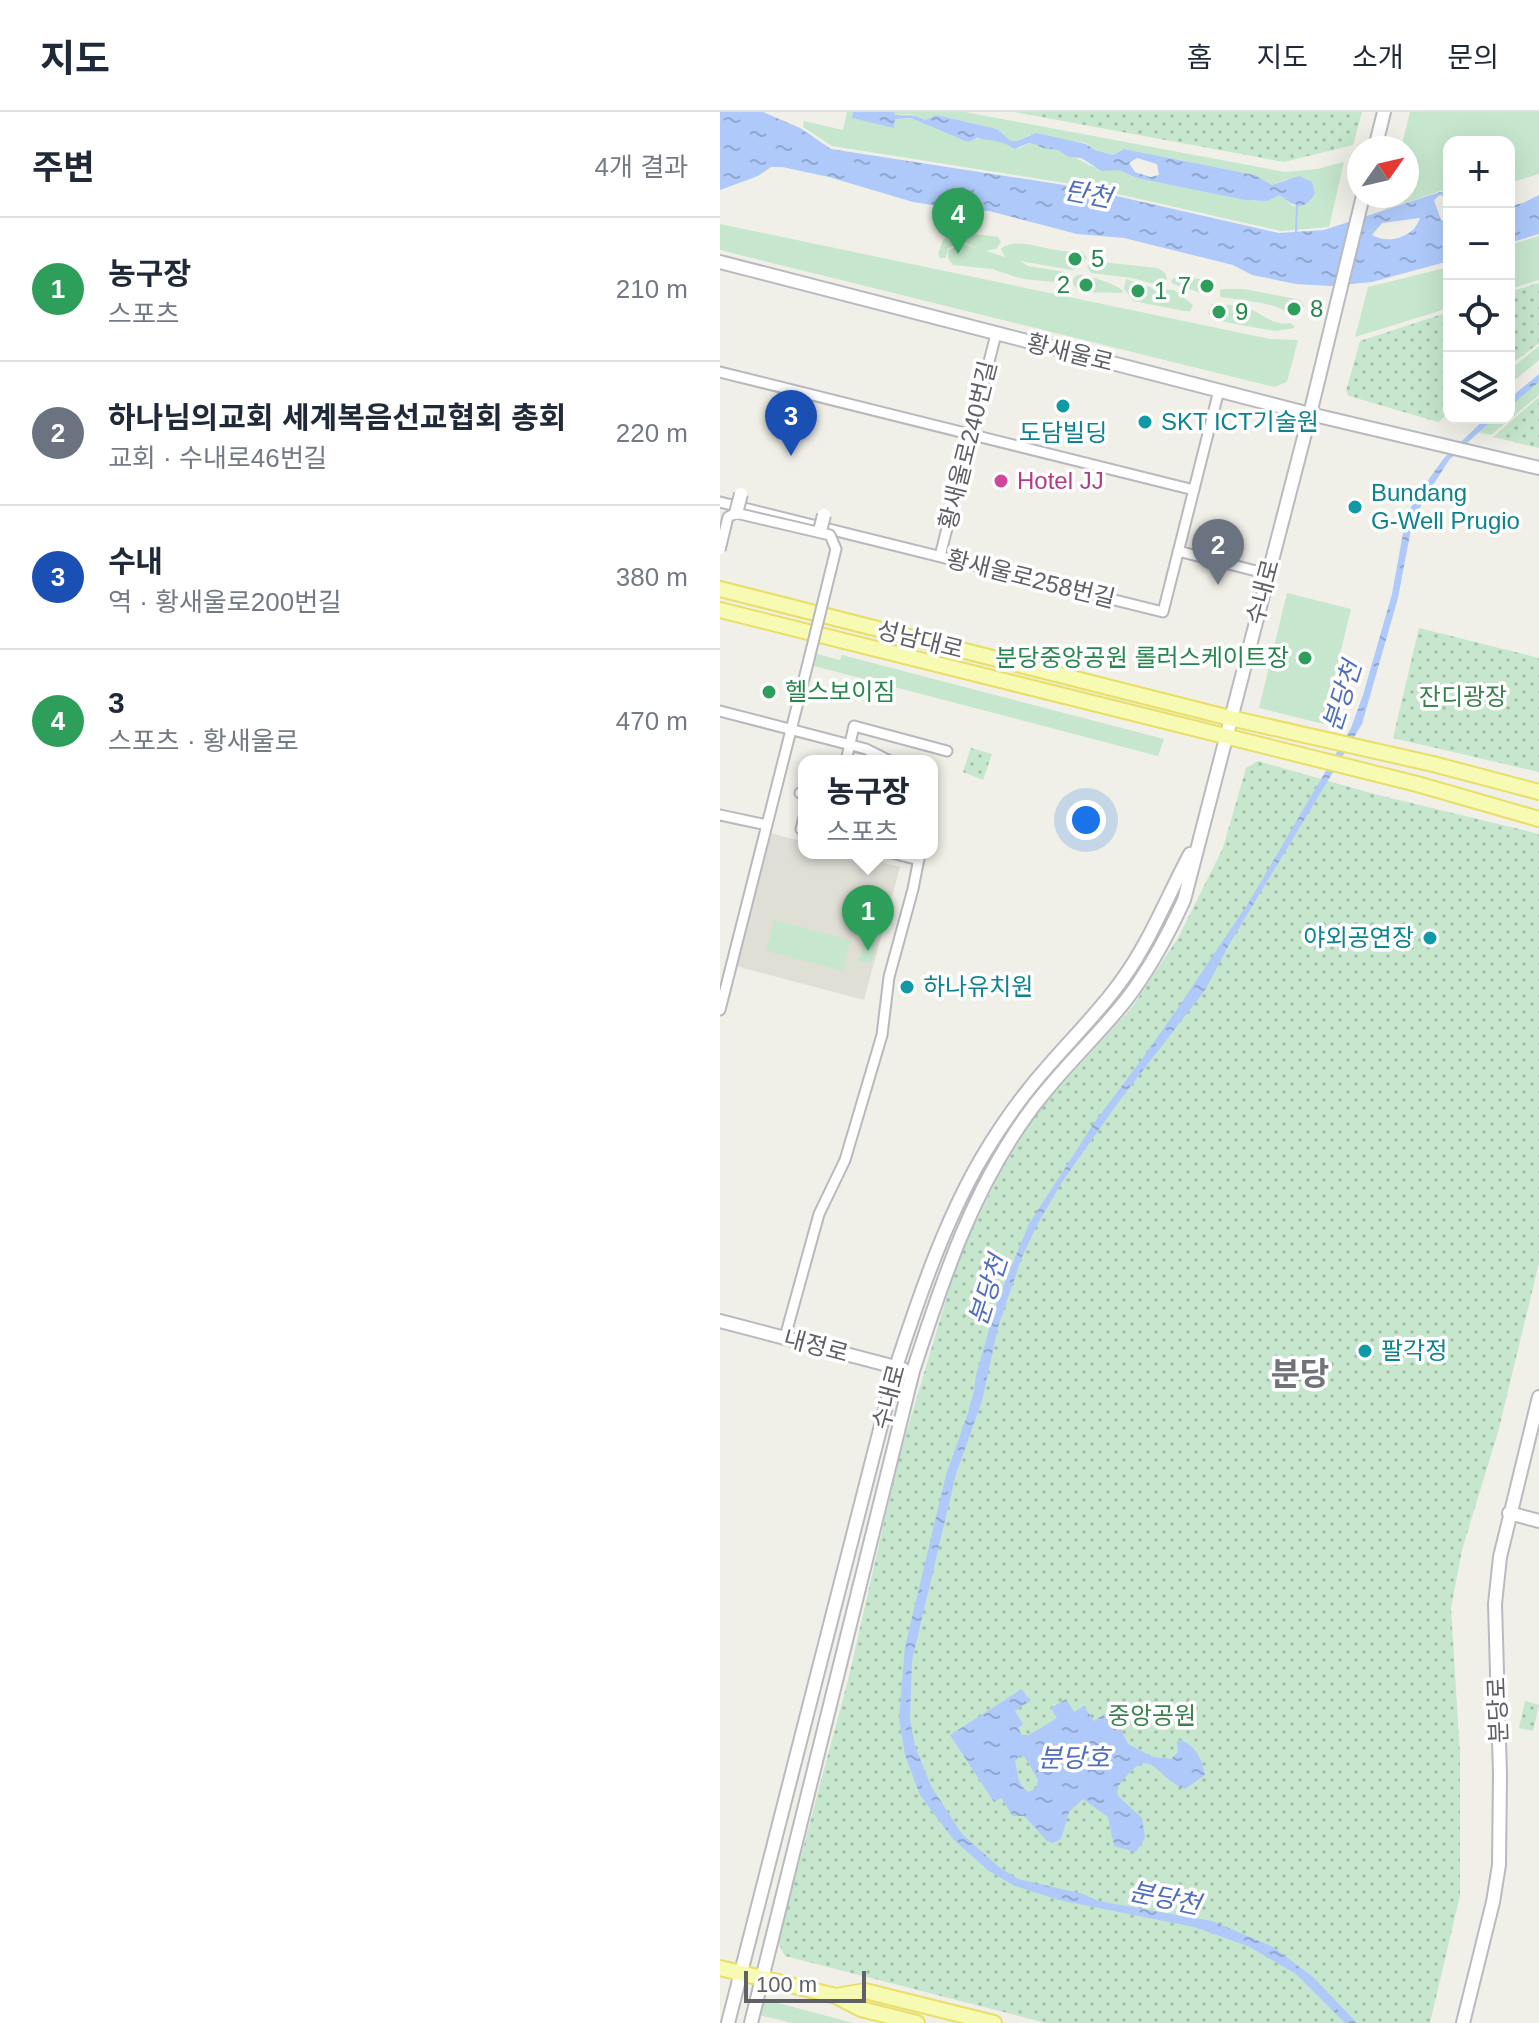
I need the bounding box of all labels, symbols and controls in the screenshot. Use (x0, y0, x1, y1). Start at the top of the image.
text: 지도 (40, 38, 110, 80)
text: 홈 (1187, 42, 1212, 73)
text: 지도 (1256, 42, 1308, 73)
text: 소개 (1352, 42, 1403, 73)
text: 문의 (1447, 42, 1499, 73)
north arrow (1347, 136, 1419, 208)
map controls (1443, 136, 1515, 424)
button: + (1443, 136, 1515, 208)
text: 주변 (32, 148, 95, 186)
text: 4개 결과 (595, 152, 688, 182)
water label: 탄천 (1062, 175, 1117, 214)
pin: 4 (932, 188, 984, 254)
button: − (1443, 208, 1515, 280)
place label: 5 (1091, 245, 1104, 272)
marker: 5 (1066, 250, 1084, 268)
text: 농구장 (108, 257, 191, 290)
place label: 2 (1057, 271, 1070, 298)
place label: 7 (1178, 272, 1191, 299)
text: 1 (51, 274, 65, 304)
text: 210 m (616, 274, 688, 304)
marker: 2 (1077, 276, 1095, 294)
place label: 1 (1154, 277, 1167, 304)
marker: 7 (1198, 277, 1216, 295)
button: locate (1443, 280, 1515, 352)
marker: 1 (1129, 282, 1147, 300)
place label: 8 (1310, 295, 1323, 322)
place label: 9 (1235, 298, 1248, 325)
text: 스포츠 (108, 299, 180, 329)
marker: 8 (1285, 300, 1303, 318)
marker: 9 (1210, 303, 1228, 321)
street label: 황새울로 (1024, 329, 1116, 376)
button: layers (1443, 352, 1515, 424)
street label: 황새울로240번길 (934, 358, 1001, 532)
pin: 3 (765, 390, 817, 456)
marker: 도담빌딩 (1054, 397, 1072, 415)
text: 하나님의교회 세계복음선교협회 총회 (108, 401, 566, 434)
place label: SKT ICT기술원 (1161, 408, 1319, 435)
marker: SKT ICT기술원 (1136, 413, 1154, 431)
text: 2 (51, 418, 65, 448)
text: 220 m (616, 418, 688, 448)
place label: 도담빌딩 (1019, 419, 1107, 446)
text: 교회 · 수내로46번길 (108, 443, 327, 473)
place label: Hotel JJ (1017, 467, 1104, 494)
marker: Hotel JJ (992, 472, 1010, 490)
place label: Bundang G-Well Prugio (1371, 479, 1520, 534)
marker: Bundang G-Well Prugio (1346, 498, 1364, 516)
pin: 2 (1192, 519, 1244, 585)
text: 수내 (108, 545, 163, 578)
street label: 황새울로258번길 (944, 545, 1118, 612)
street label: 수내로 (1241, 556, 1284, 627)
text: 3 (51, 562, 65, 592)
text: 380 m (616, 562, 688, 592)
text: 역 · 황새울로200번길 (108, 587, 342, 617)
street label: 성남대로 (874, 616, 966, 663)
place label: 분당중앙공원 롤러스케이트장 (995, 644, 1289, 671)
marker: 분당중앙공원 롤러스케이트장 (1296, 649, 1314, 667)
water label: 분당천 (1317, 654, 1368, 735)
place label: 헬스보이짐 (785, 678, 895, 705)
marker: 헬스보이짐 (760, 683, 778, 701)
park label: 잔디광장 (1419, 683, 1507, 710)
text: 3 (108, 686, 125, 719)
text: 4 (51, 706, 65, 736)
text: 470 m (616, 706, 688, 736)
text: 스포츠 · 황새울로 (108, 726, 299, 756)
popup (798, 755, 938, 859)
text: 농구장 (827, 775, 909, 808)
your location (1066, 800, 1106, 840)
text: 스포츠 (827, 817, 898, 847)
pin: 1 (842, 885, 894, 951)
place label: 야외공연장 (1304, 924, 1414, 951)
marker: 야외공연장 (1421, 929, 1439, 947)
place label: 하나유치원 (923, 973, 1033, 1000)
marker: 하나유치원 (898, 978, 916, 996)
water label: 분당천 (963, 1248, 1014, 1329)
street label: 내정로 (781, 1324, 852, 1367)
place label: 팔각정 (1381, 1337, 1447, 1364)
marker: 팔각정 (1356, 1342, 1374, 1360)
district label: 분당 (1271, 1356, 1329, 1392)
street label: 수내로 (867, 1361, 910, 1432)
street label: 분당로 (1483, 1676, 1512, 1744)
park label: 중앙공원 (1108, 1702, 1196, 1729)
water label: 분당호 (1038, 1743, 1112, 1773)
water label: 분당천 (1127, 1876, 1206, 1921)
scale bar (744, 1967, 866, 2003)
text: 100 m (756, 1972, 817, 1997)

